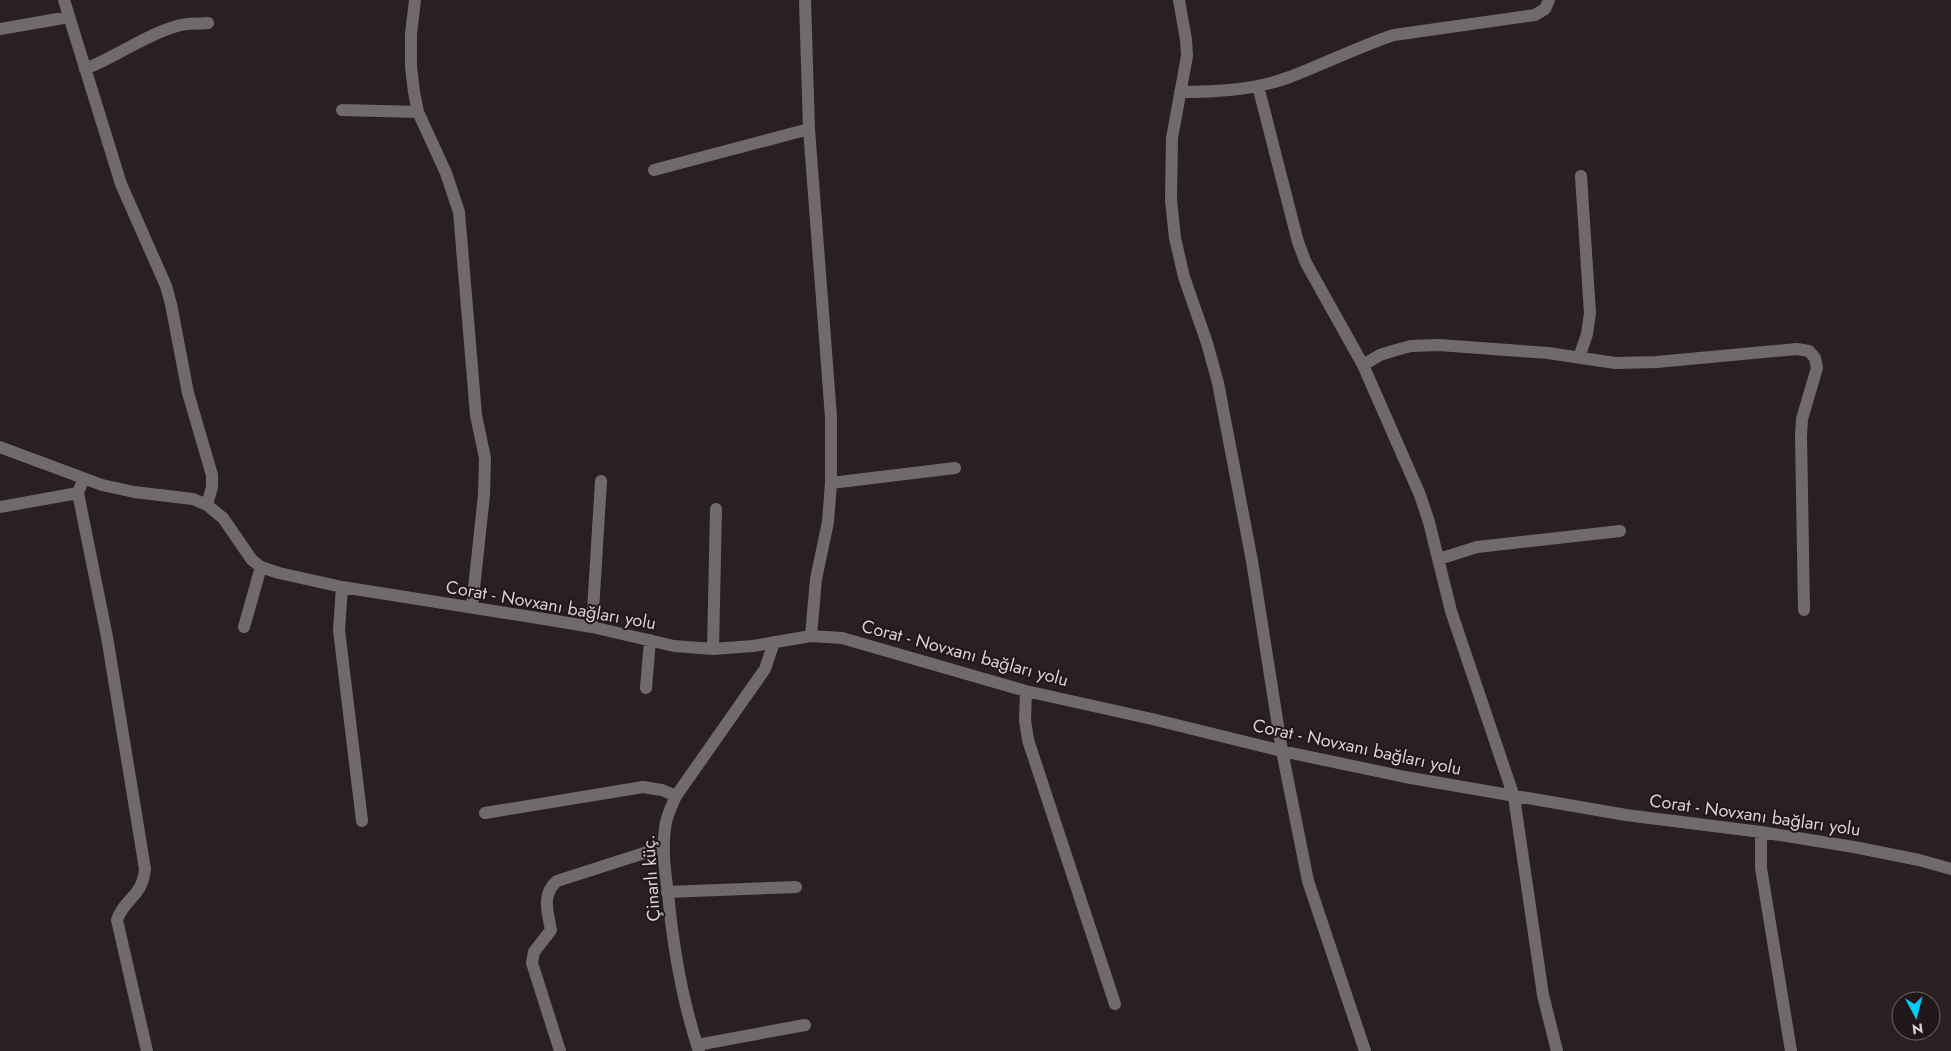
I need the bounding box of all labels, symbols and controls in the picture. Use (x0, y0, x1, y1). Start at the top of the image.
street label: Corat - Novxanı bağları yolu (444, 574, 658, 636)
street label: Corat - Novxanı bağları yolu (859, 613, 1071, 693)
street label: Corat - Novxanı bağları yolu (1250, 712, 1464, 782)
street label: Corat - Novxanı bağları yolu (1648, 787, 1862, 843)
street label: Çinarlı küç. (635, 834, 667, 922)
north arrow (1891, 991, 1941, 1041)
text: N (1911, 1018, 1924, 1040)

